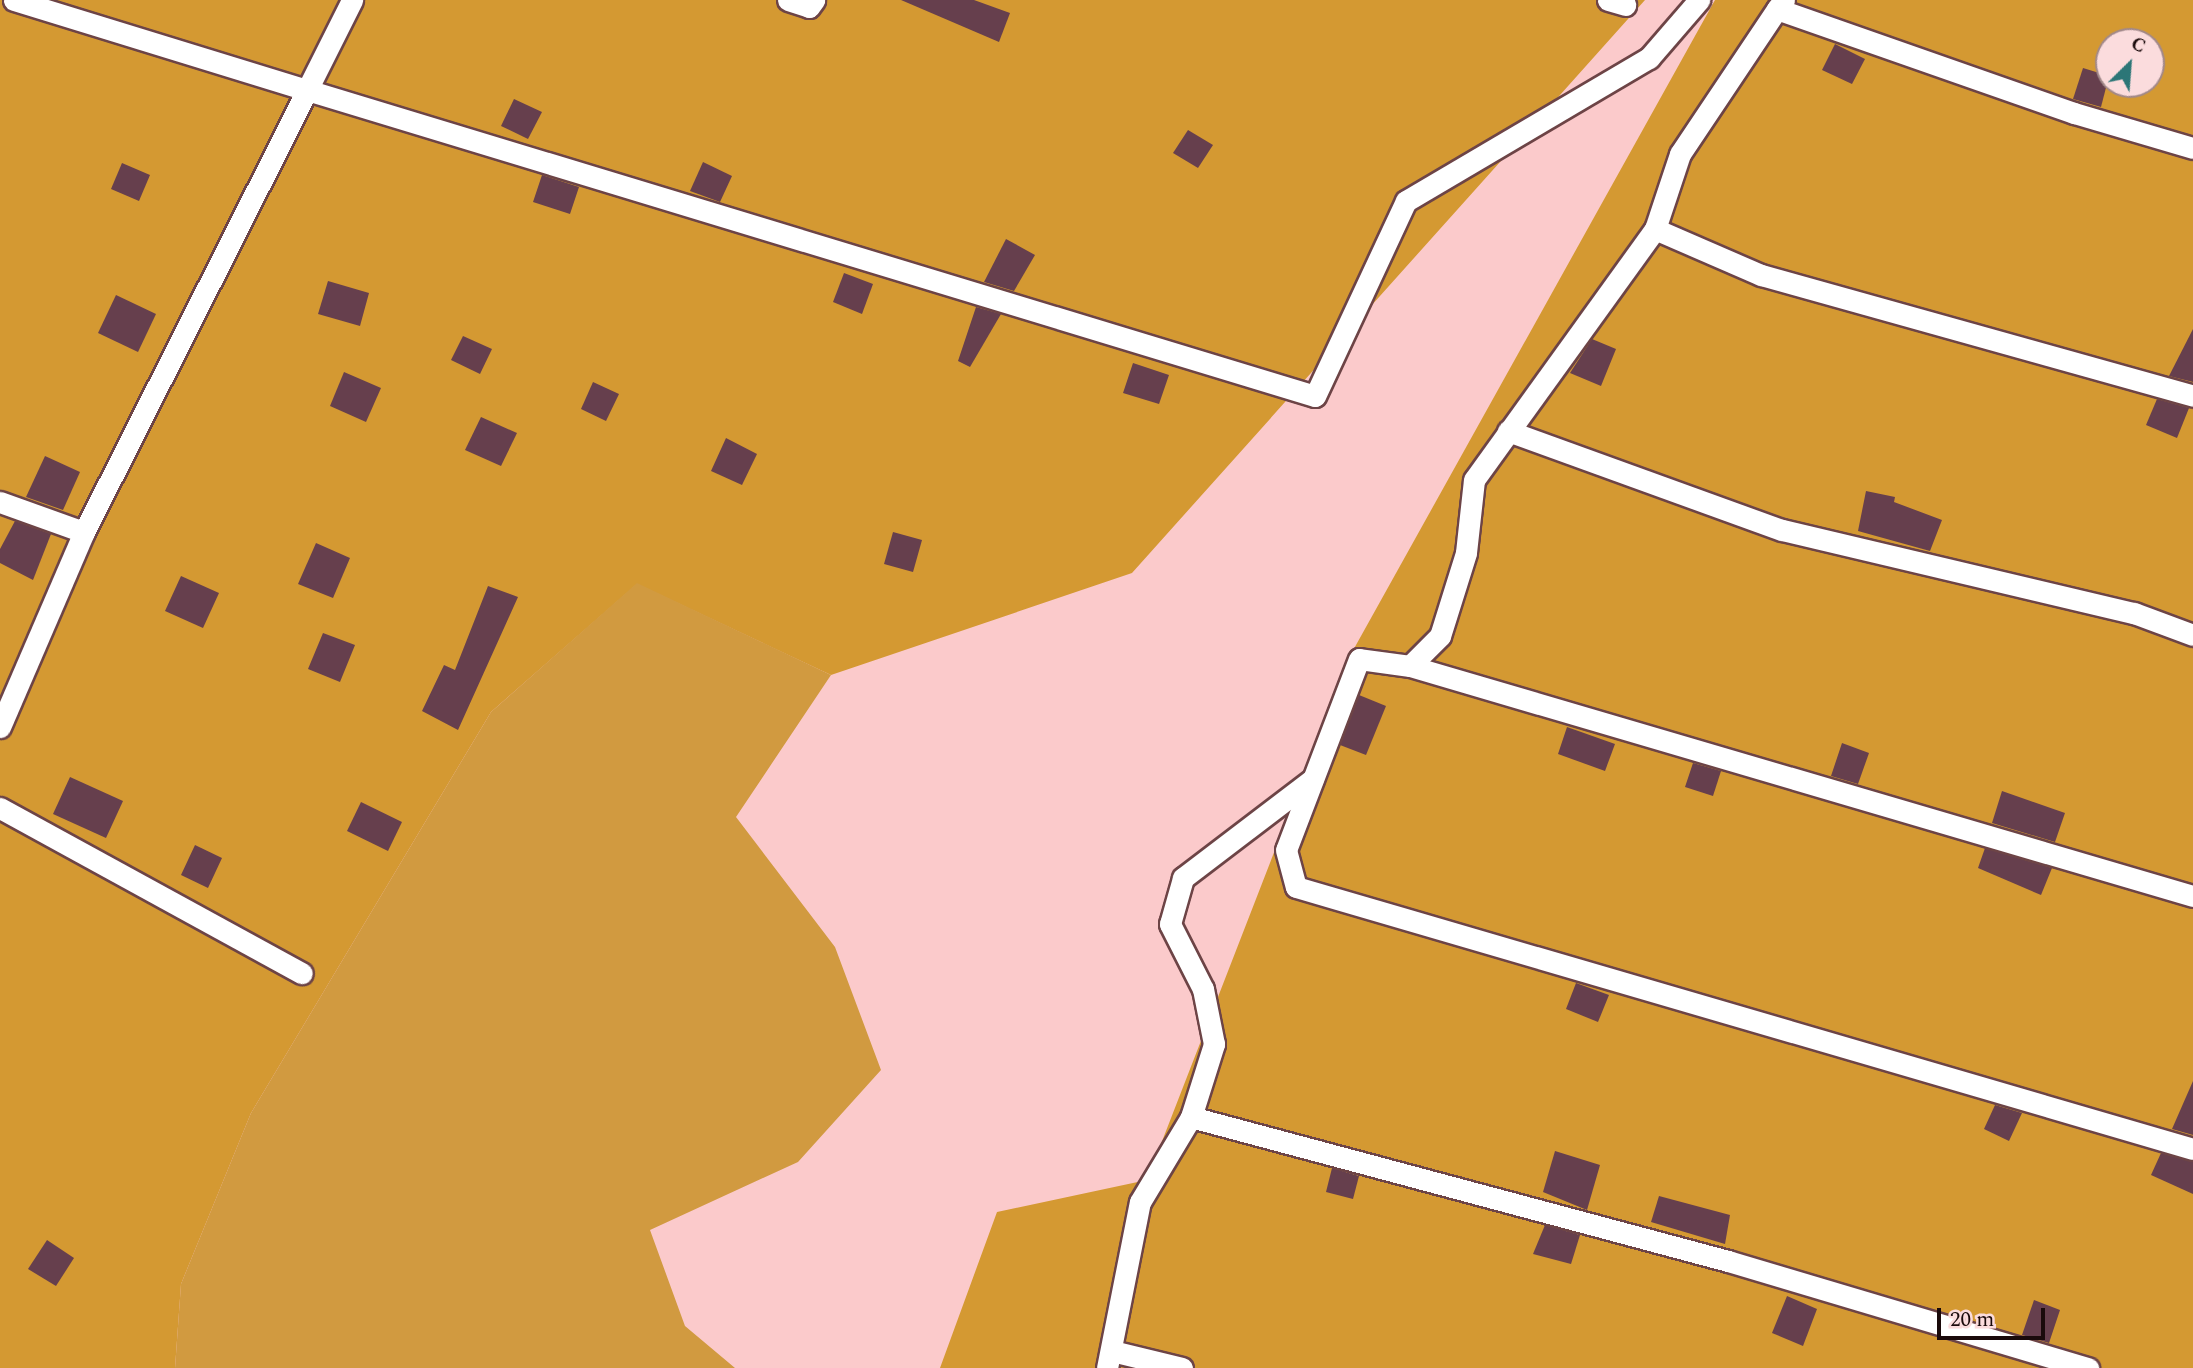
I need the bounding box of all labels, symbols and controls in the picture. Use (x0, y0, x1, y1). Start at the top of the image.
north arrow (2095, 28, 2165, 98)
text: С (2126, 29, 2150, 61)
scale bar (1941, 1294, 2050, 1338)
text: 20 m (1950, 1304, 1994, 1336)

